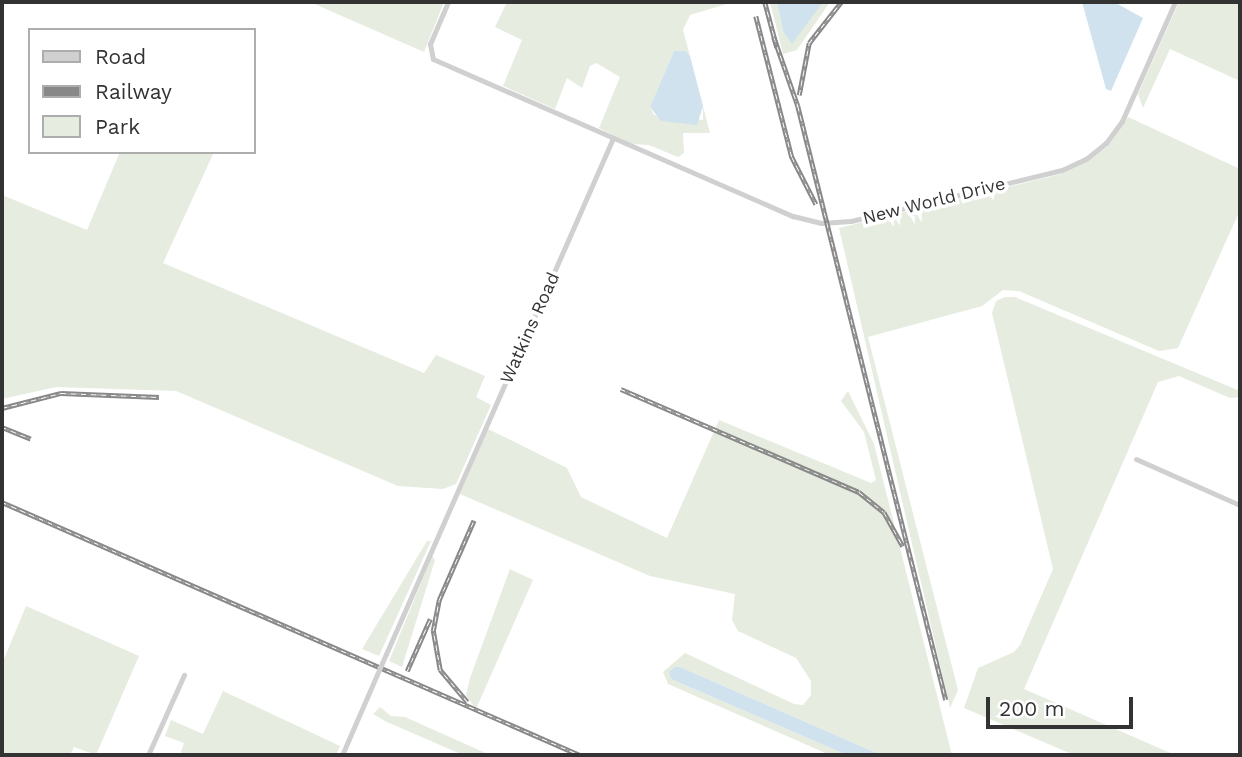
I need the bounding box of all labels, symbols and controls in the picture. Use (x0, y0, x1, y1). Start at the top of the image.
legend (28, 28, 256, 154)
text: Road (95, 44, 146, 69)
text: Railway (95, 79, 172, 104)
text: Park (95, 114, 140, 139)
street label: New World Drive (860, 173, 1008, 229)
street label: Watkins Road (496, 269, 564, 387)
scale bar (990, 684, 1137, 728)
text: 200 m (999, 696, 1065, 721)

